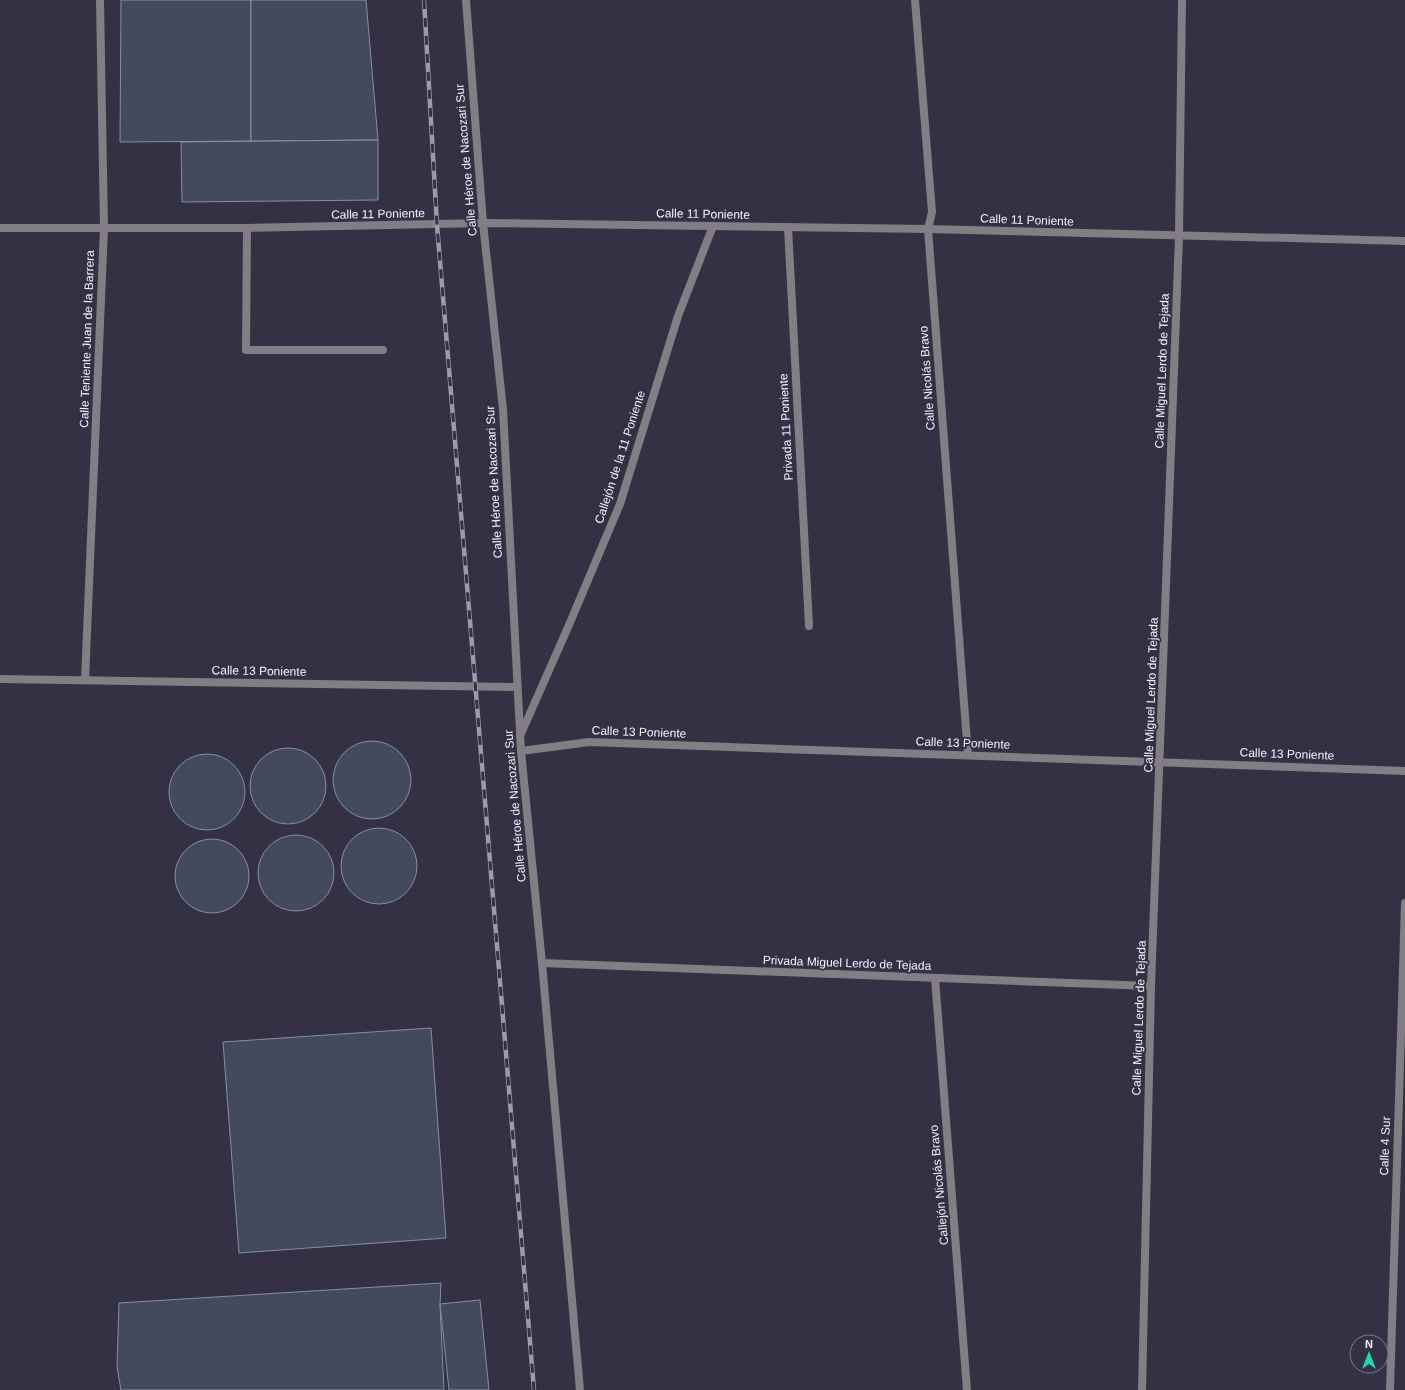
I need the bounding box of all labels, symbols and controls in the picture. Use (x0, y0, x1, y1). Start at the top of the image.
street label: Calle Héroe de Nacozari Sur (452, 83, 480, 237)
street label: Calle 11 Poniente (331, 206, 425, 222)
street label: Calle 11 Poniente (656, 206, 750, 222)
street label: Calle 11 Poniente (980, 211, 1074, 229)
street label: Calle Teniente Juan de la Barrera (77, 250, 97, 428)
street label: Calle Miguel Lerdo de Tejada (1152, 293, 1172, 449)
street label: Calle Nicolás Bravo (916, 325, 938, 431)
street label: Privada 11 Poniente (776, 373, 796, 481)
street label: Callejón de la 11 Poniente (592, 388, 648, 525)
street label: Calle Héroe de Nacozari Sur (483, 405, 505, 559)
street label: Calle Miguel Lerdo de Tejada (1141, 617, 1161, 773)
street label: Calle 13 Poniente (212, 663, 307, 679)
street label: Calle 13 Poniente (591, 723, 687, 741)
street label: Calle Héroe de Nacozari Sur (501, 729, 529, 883)
street label: Calle 13 Poniente (915, 734, 1011, 752)
street label: Calle 13 Poniente (1239, 745, 1335, 763)
street label: Calle Miguel Lerdo de Tejada (1129, 940, 1149, 1096)
street label: Privada Miguel Lerdo de Tejada (763, 953, 932, 973)
street label: Calle 4 Sur (1377, 1116, 1393, 1176)
street label: Callejón Nicolás Bravo (927, 1124, 951, 1246)
north arrow (1349, 1334, 1389, 1374)
text: N (1365, 1338, 1373, 1350)

